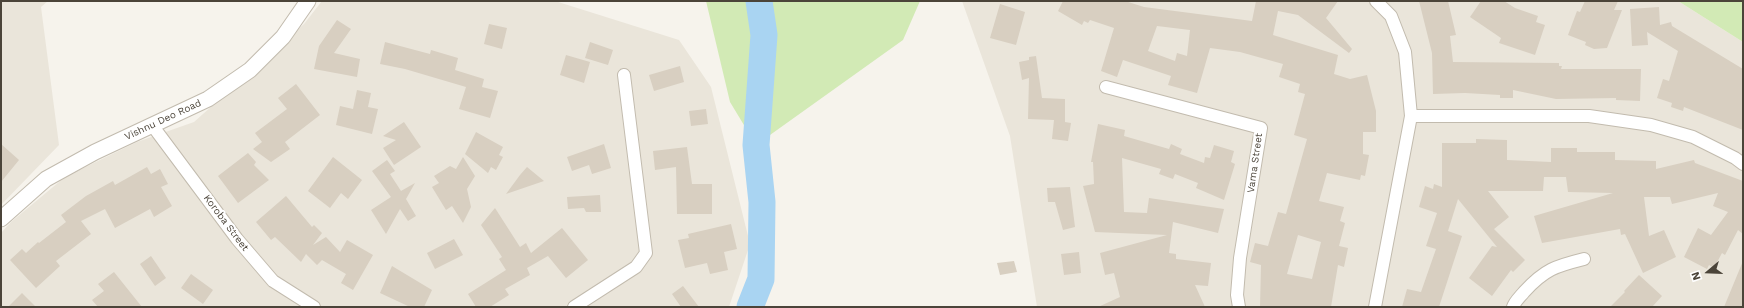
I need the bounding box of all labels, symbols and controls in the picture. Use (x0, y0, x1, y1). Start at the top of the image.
street label: Vishnu Deo Road (123, 97, 203, 143)
street label: Vama Street (1245, 132, 1265, 194)
street label: Koroba Street (201, 192, 251, 254)
north arrow (1688, 252, 1728, 292)
text: N (1689, 270, 1704, 282)

